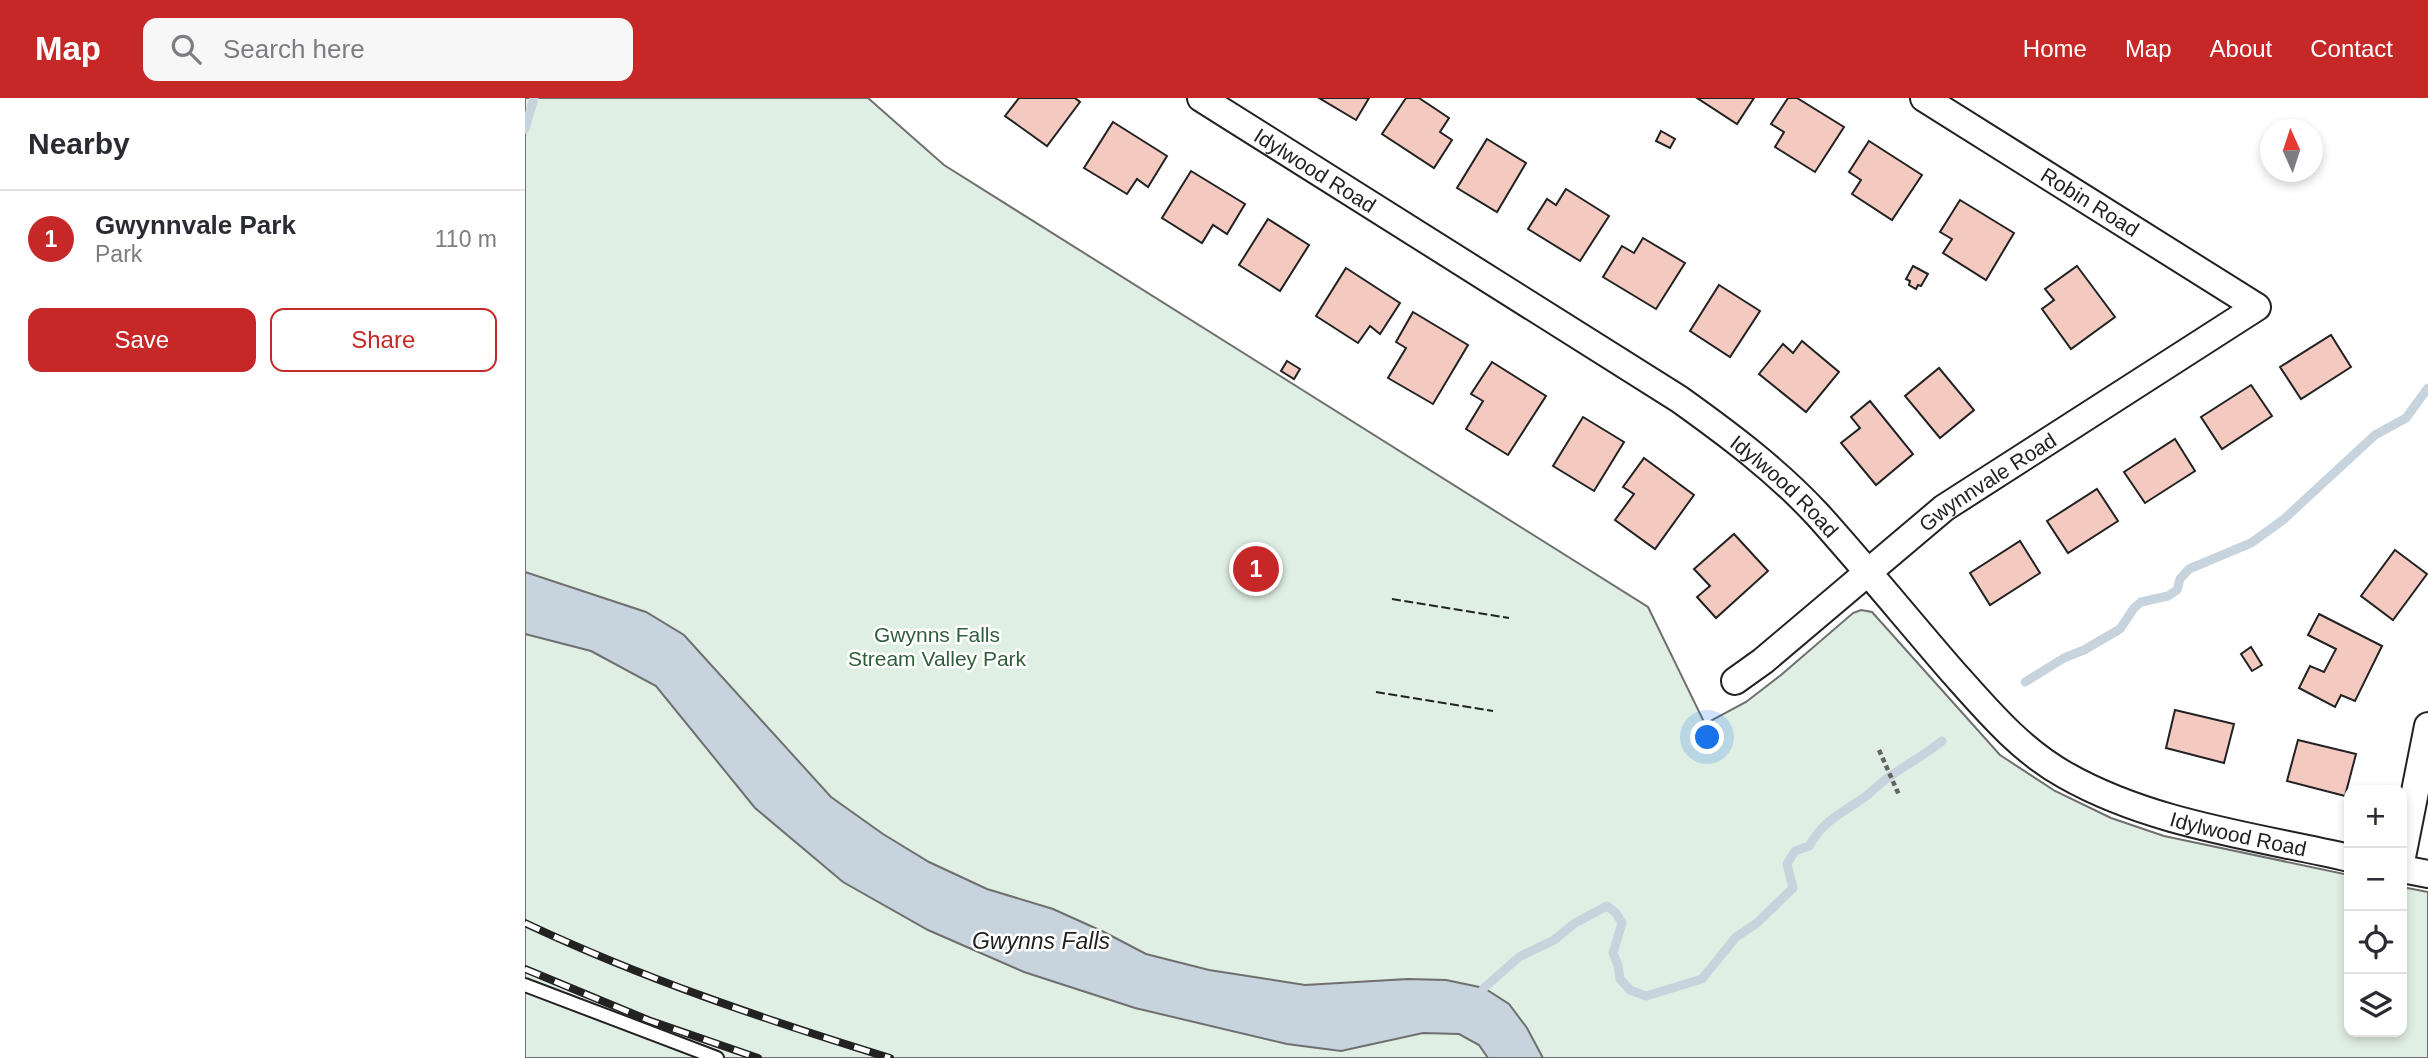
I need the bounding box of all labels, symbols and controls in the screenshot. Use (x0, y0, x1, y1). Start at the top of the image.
search box (143, 18, 633, 81)
text: Map (35, 30, 101, 67)
icon: search (167, 30, 205, 68)
text: Search here (223, 34, 365, 64)
text: Home (2023, 35, 2087, 62)
text: Map (2125, 35, 2172, 62)
text: About (2210, 35, 2272, 62)
text: Contact (2310, 35, 2393, 62)
north arrow (2260, 119, 2323, 182)
street label: Idylwood Road (1250, 123, 1380, 217)
text: Nearby (28, 127, 130, 160)
street label: Robin Road (2037, 163, 2143, 241)
text: Gwynnvale Park (95, 210, 296, 240)
text: 1 (45, 226, 57, 252)
text: 110 m (435, 226, 497, 252)
text: Park (95, 241, 142, 267)
button: Save (28, 308, 256, 372)
button: Share (270, 308, 497, 372)
street label: Gwynnvale Road (1914, 428, 2060, 536)
street label: Idylwood Road (1726, 430, 1843, 542)
pin: 1 (1233, 543, 1279, 595)
park label: Gwynns Falls Stream Valley Park (848, 623, 1027, 670)
your location (1690, 720, 1724, 754)
map controls (2344, 785, 2407, 1037)
button: + (2344, 785, 2407, 848)
street label: Idylwood Road (2168, 807, 2309, 860)
button: − (2344, 848, 2407, 911)
button: locate (2344, 911, 2407, 974)
water label: Gwynns Falls (972, 928, 1111, 954)
button: layers (2344, 974, 2407, 1037)

